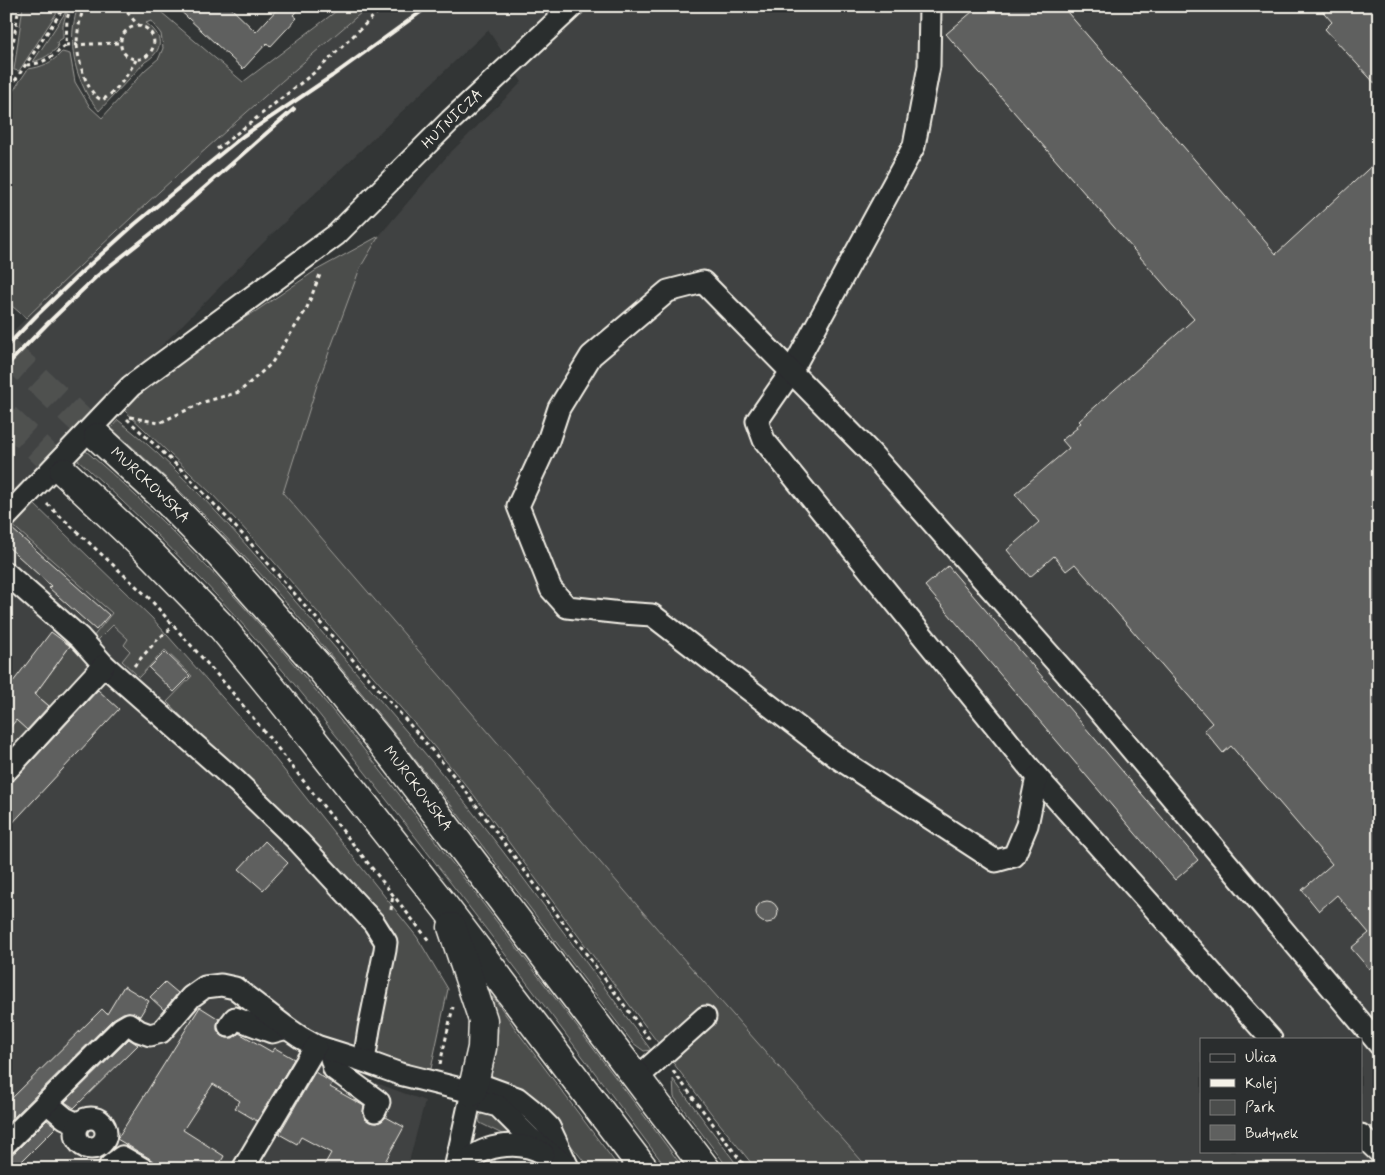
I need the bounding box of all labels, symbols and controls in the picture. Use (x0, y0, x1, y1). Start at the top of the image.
street label: HUTNICZA (418, 85, 488, 153)
street label: MURCKOWSKA (106, 443, 194, 528)
street label: MURCKOWSKA (378, 742, 456, 836)
legend (1200, 1038, 1362, 1152)
text: Ulica (1245, 1048, 1278, 1068)
text: Kolej (1245, 1074, 1277, 1094)
text: Park (1245, 1098, 1275, 1118)
text: Budynek (1245, 1124, 1299, 1144)

